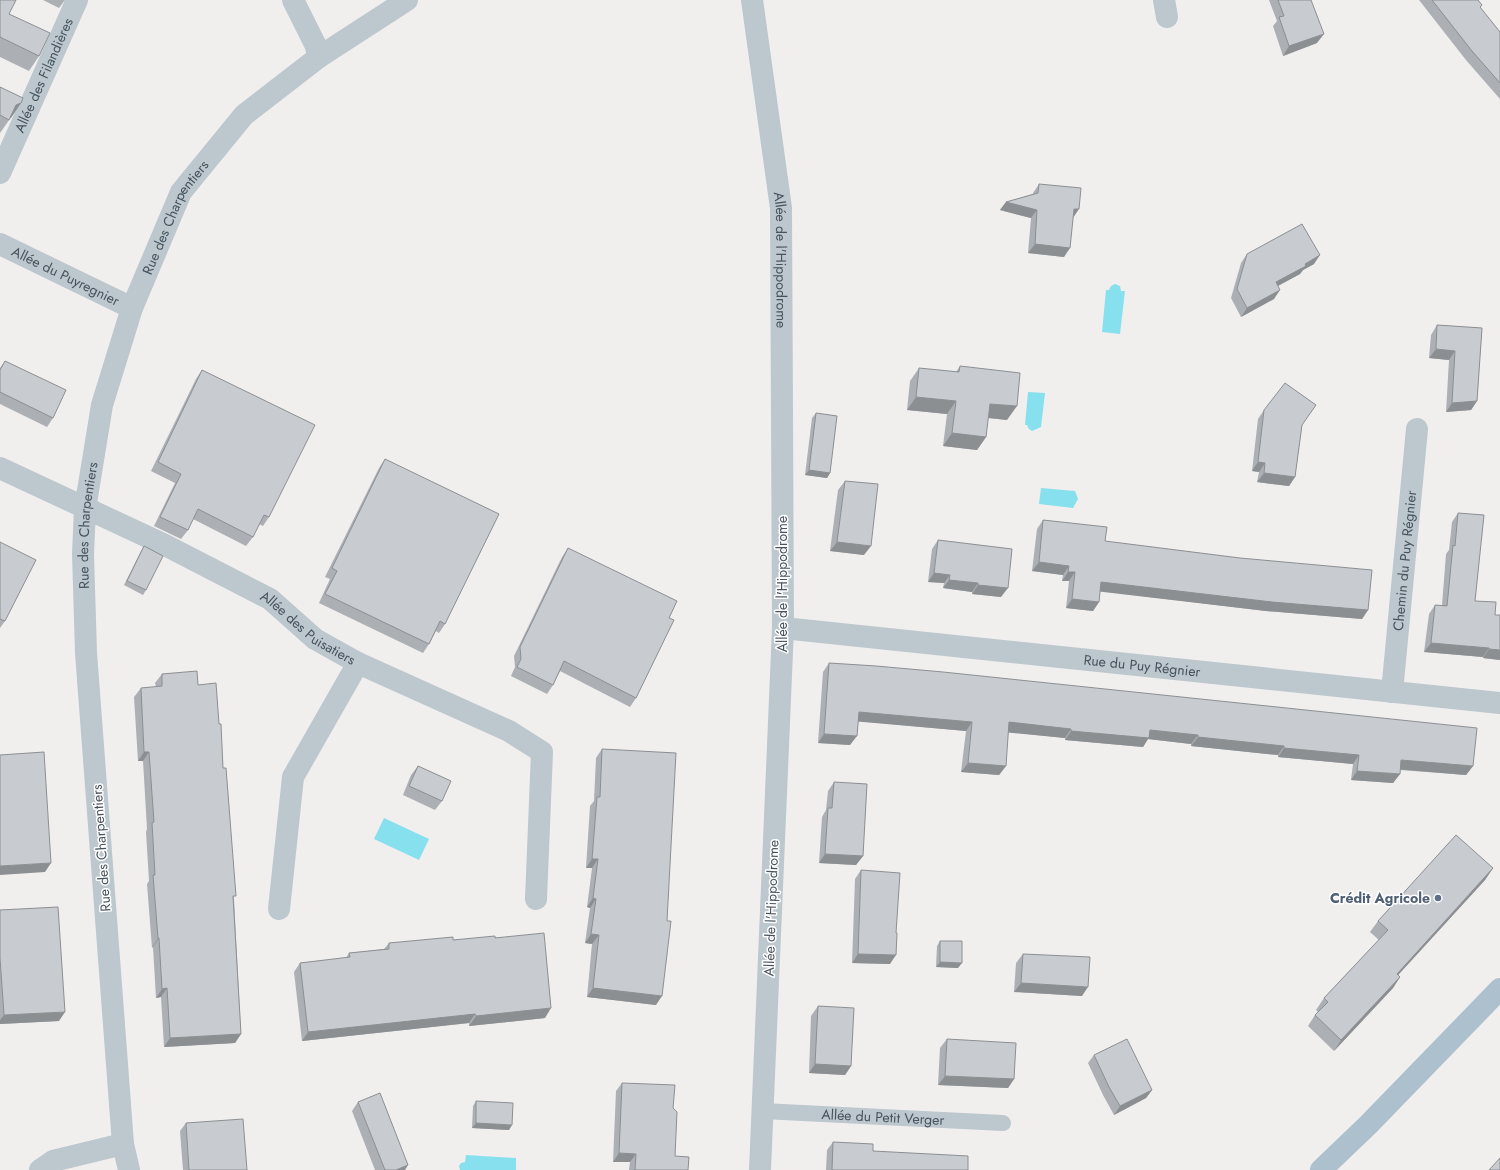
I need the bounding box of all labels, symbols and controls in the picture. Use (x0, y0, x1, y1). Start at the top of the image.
street label: Allée des Filandières (9, 14, 78, 136)
street label: Rue des Charpentiers (137, 155, 213, 278)
street label: Allée de l'Hippodrome (769, 190, 792, 328)
street label: Allée du Puyregnier (8, 241, 123, 311)
street label: Rue des Charpentiers (73, 460, 103, 589)
street label: Chemin du Puy Régnier (1388, 489, 1421, 632)
street label: Allée de l'Hippodrome (772, 516, 792, 652)
street label: Allée des Puisatiers (257, 586, 360, 670)
street label: Rue du Puy Régnier (1083, 650, 1202, 682)
street label: Rue des Charpentiers (87, 783, 115, 912)
street label: Allée de l'Hippodrome (759, 839, 783, 977)
place label: Crédit Agricole (1330, 888, 1430, 908)
marker: Crédit Agricole (1433, 893, 1443, 903)
street label: Allée du Petit Verger (821, 1104, 945, 1130)

